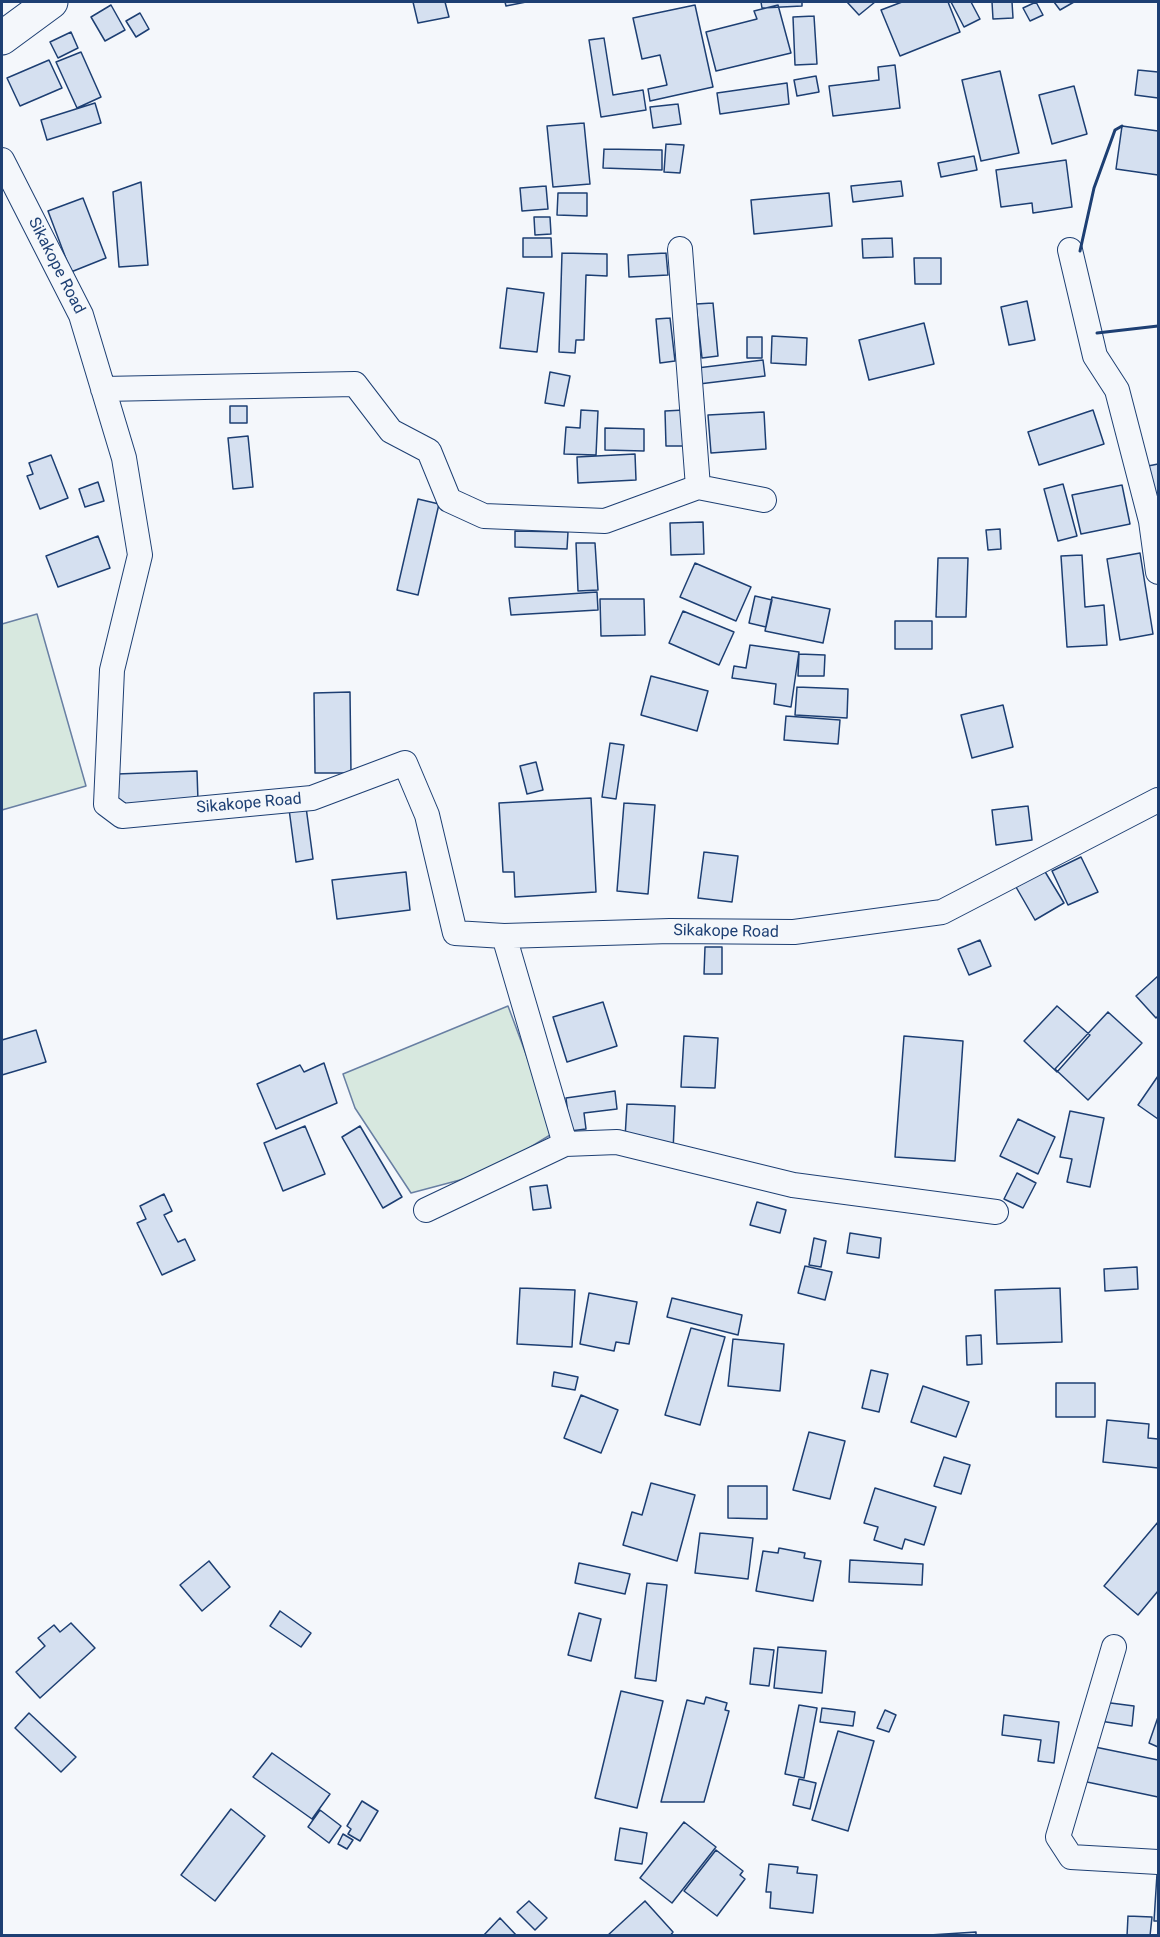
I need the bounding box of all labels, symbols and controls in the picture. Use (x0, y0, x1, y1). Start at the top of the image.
street label: Sikakope Road (23, 215, 89, 317)
street label: Sikakope Road (196, 790, 302, 818)
street label: Sikakope Road (673, 921, 779, 943)

